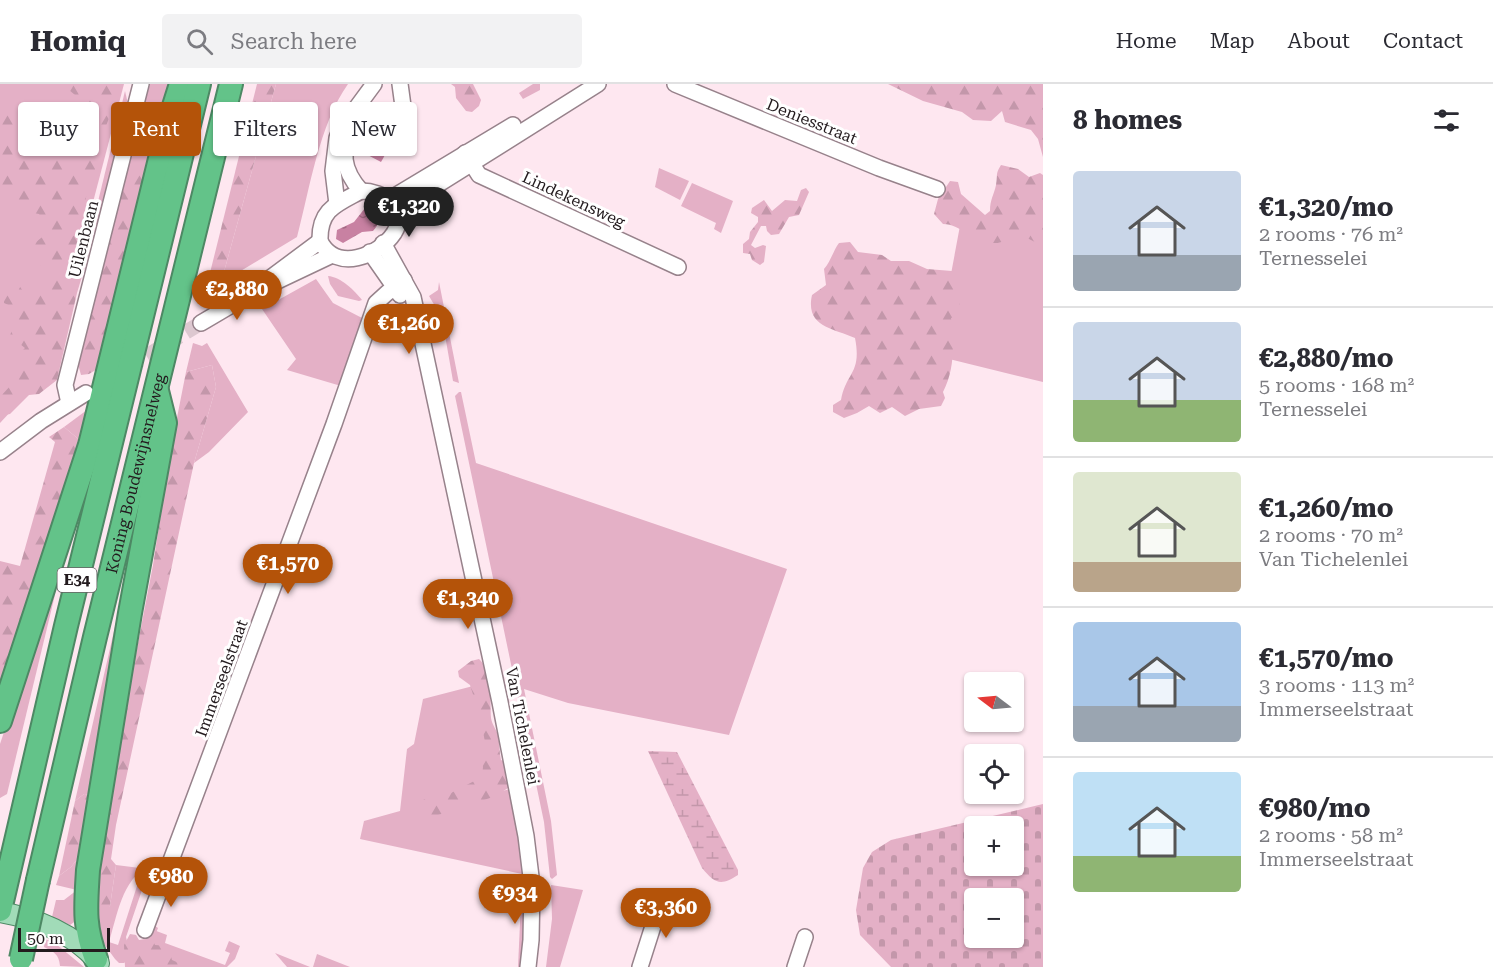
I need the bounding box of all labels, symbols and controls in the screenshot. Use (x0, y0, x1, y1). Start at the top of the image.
search box (162, 14, 582, 68)
text: Homiq (30, 25, 126, 58)
icon: search (183, 25, 216, 58)
text: Search here (231, 29, 357, 54)
text: Home (1116, 29, 1177, 53)
text: Map (1210, 29, 1255, 53)
text: About (1288, 29, 1350, 53)
text: Contact (1383, 29, 1463, 53)
street label: Deniesstraat (764, 95, 860, 148)
chip: Buy (18, 102, 99, 156)
chip: Rent (111, 102, 201, 156)
chip: Filters (213, 102, 318, 156)
chip: New (330, 102, 417, 156)
icon: filters (1430, 104, 1463, 137)
text: 8 homes (1073, 105, 1182, 135)
street label: Lindekensweg (519, 167, 629, 232)
pin: €1,320 (360, 187, 458, 238)
text: €1,320/mo (1259, 192, 1394, 222)
text: €1,320 (378, 194, 440, 218)
icon: home (1121, 195, 1193, 267)
street label: Uilenbaan (65, 198, 102, 280)
text: 2 rooms · 76 m² (1259, 222, 1403, 246)
text: Ternesselei (1259, 246, 1367, 270)
pin: €2,880 (188, 270, 286, 321)
text: €2,880 (206, 277, 268, 301)
pin: €1,260 (360, 304, 458, 355)
text: €1,260 (378, 311, 440, 335)
text: €2,880/mo (1259, 343, 1394, 373)
icon: home (1121, 346, 1193, 418)
street label: Koning Boudewijnsnelweg (102, 371, 170, 576)
text: 5 rooms · 168 m² (1259, 373, 1414, 397)
text: Ternesselei (1259, 397, 1367, 421)
text: €1,260/mo (1259, 493, 1394, 523)
icon: home (1121, 496, 1193, 568)
text: 2 rooms · 70 m² (1259, 523, 1403, 547)
pin: €1,570 (239, 544, 337, 595)
text: Van Tichelenlei (1259, 547, 1408, 571)
text: €1,570 (257, 551, 319, 575)
road number: E34 (58, 568, 97, 592)
pin: €1,340 (419, 579, 517, 630)
text: €1,340 (437, 586, 499, 610)
street label: Immerseelstraat (191, 617, 252, 739)
text: €1,570/mo (1259, 643, 1394, 673)
icon: home (1121, 646, 1193, 718)
street label: Van Tichelenlei (502, 666, 543, 787)
north arrow (964, 672, 1024, 732)
map controls (964, 672, 1024, 948)
text: 3 rooms · 113 m² (1259, 673, 1414, 697)
text: Immerseelstraat (1259, 697, 1413, 721)
button: locate (964, 744, 1024, 804)
text: €980/mo (1259, 793, 1371, 823)
icon: home (1121, 796, 1193, 868)
button: + (964, 816, 1024, 876)
text: 2 rooms · 58 m² (1259, 823, 1403, 847)
text: Immerseelstraat (1259, 847, 1413, 871)
pin: €980 (135, 857, 207, 908)
text: €980 (149, 864, 193, 888)
pin: €934 (479, 874, 551, 925)
text: €934 (493, 881, 537, 905)
pin: €3,360 (617, 888, 715, 939)
button: − (964, 888, 1024, 948)
text: €3,360 (635, 895, 697, 919)
scale bar (18, 925, 110, 952)
text: 50 m (27, 929, 64, 948)

